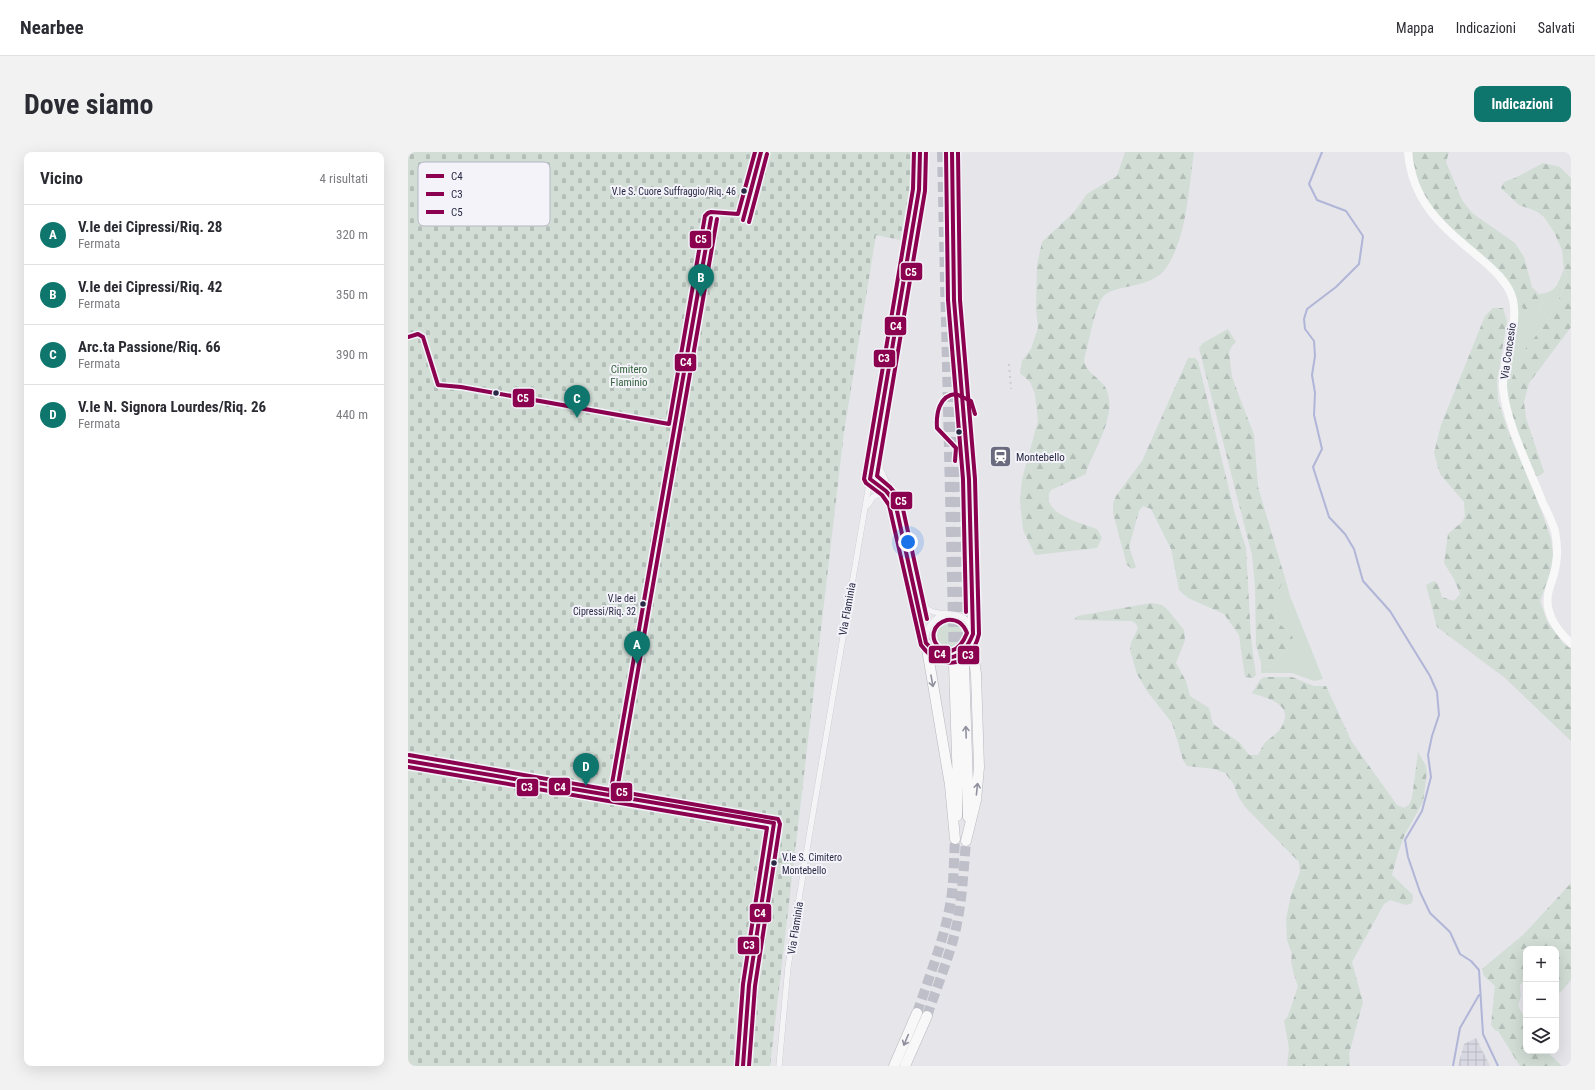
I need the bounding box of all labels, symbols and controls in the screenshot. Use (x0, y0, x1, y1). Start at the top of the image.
text: Nearbee (20, 16, 84, 39)
text: Mappa (1396, 20, 1434, 36)
text: Indicazioni (1456, 20, 1516, 36)
text: Salvati (1538, 20, 1575, 36)
button: Indicazioni (1474, 86, 1571, 122)
text: Dove siamo (24, 88, 153, 121)
legend (418, 162, 550, 226)
text: Vicino (40, 168, 83, 188)
text: C4 (451, 170, 463, 183)
text: 4 risultati (320, 171, 368, 186)
place label: V.le S. Cuore Suffraggio/Riq. 46 (612, 186, 736, 197)
marker: V.le S. Cuore Suffraggio/Riq. 46 (739, 186, 749, 196)
text: C3 (451, 188, 463, 201)
text: C5 (451, 206, 463, 219)
text: V.le dei Cipressi/Riq. 28 (78, 218, 222, 236)
text: A (49, 227, 57, 242)
text: 320 m (336, 227, 368, 242)
line badge: C5 (689, 230, 712, 249)
text: C5 (695, 233, 707, 246)
text: Fermata (78, 236, 120, 251)
line badge: C5 (900, 262, 923, 281)
pin: B (688, 264, 714, 297)
text: C5 (905, 266, 917, 279)
text: V.le dei Cipressi/Riq. 42 (78, 278, 222, 296)
text: B (49, 287, 57, 302)
text: 350 m (336, 287, 368, 302)
text: Fermata (78, 296, 120, 311)
line badge: C4 (884, 316, 907, 336)
text: C4 (890, 320, 902, 333)
street label: Via Concesio (1498, 322, 1519, 380)
text: Arc.ta Passione/Riq. 66 (78, 338, 221, 356)
text: C (49, 347, 57, 362)
text: 390 m (336, 347, 368, 362)
line badge: C3 (873, 349, 896, 368)
text: C3 (878, 352, 890, 365)
line badge: C4 (674, 353, 697, 372)
text: Fermata (78, 356, 120, 371)
text: C4 (680, 356, 692, 369)
park label: Cimitero Flaminio (610, 363, 648, 389)
pin: C (564, 385, 590, 418)
unlabelled marker (491, 388, 501, 398)
line badge: C5 (512, 388, 535, 408)
text: C5 (517, 392, 529, 405)
text: V.le N. Signora Lourdes/Riq. 26 (78, 398, 266, 416)
text: D (49, 407, 57, 422)
text: 440 m (336, 407, 368, 422)
text: Fermata (78, 416, 120, 431)
unlabelled marker (954, 427, 964, 437)
station icon: Montebello (988, 444, 1014, 470)
place label: Montebello (1016, 451, 1065, 464)
line badge: C5 (890, 491, 913, 510)
text: C5 (895, 495, 907, 508)
your location (898, 532, 918, 552)
street label: Via Flaminia (836, 582, 859, 637)
place label: V.le dei Cipressi/Riq. 32 (573, 593, 636, 617)
marker: V.le dei Cipressi/Riq. 32 (638, 599, 648, 609)
pin: A (624, 631, 650, 664)
line badge: C4 (928, 645, 951, 664)
line badge: C3 (957, 645, 980, 665)
text: C4 (934, 648, 946, 661)
text: C3 (962, 649, 974, 662)
one-way arrow (929, 674, 937, 687)
one-way arrow (963, 726, 970, 739)
pin: D (573, 753, 599, 786)
line badge: C4 (548, 777, 571, 796)
line badge: C3 (516, 778, 539, 797)
text: C3 (521, 781, 533, 794)
text: C4 (554, 781, 566, 794)
line badge: C5 (610, 782, 633, 802)
one-way arrow (974, 783, 981, 796)
text: C5 (616, 786, 628, 799)
place label: V.le S. Cimitero Montebello (782, 852, 842, 876)
marker: V.le S. Cimitero Montebello (769, 858, 779, 868)
street label: Via Flaminia (785, 901, 806, 956)
line badge: C4 (749, 903, 772, 923)
text: C4 (754, 907, 766, 920)
line badge: C3 (737, 936, 760, 955)
text: C3 (743, 939, 755, 952)
map controls (1523, 946, 1559, 1054)
button: + (1523, 946, 1559, 982)
button: − (1523, 982, 1559, 1018)
button: layers (1523, 1018, 1559, 1054)
one-way arrow (902, 1033, 910, 1045)

